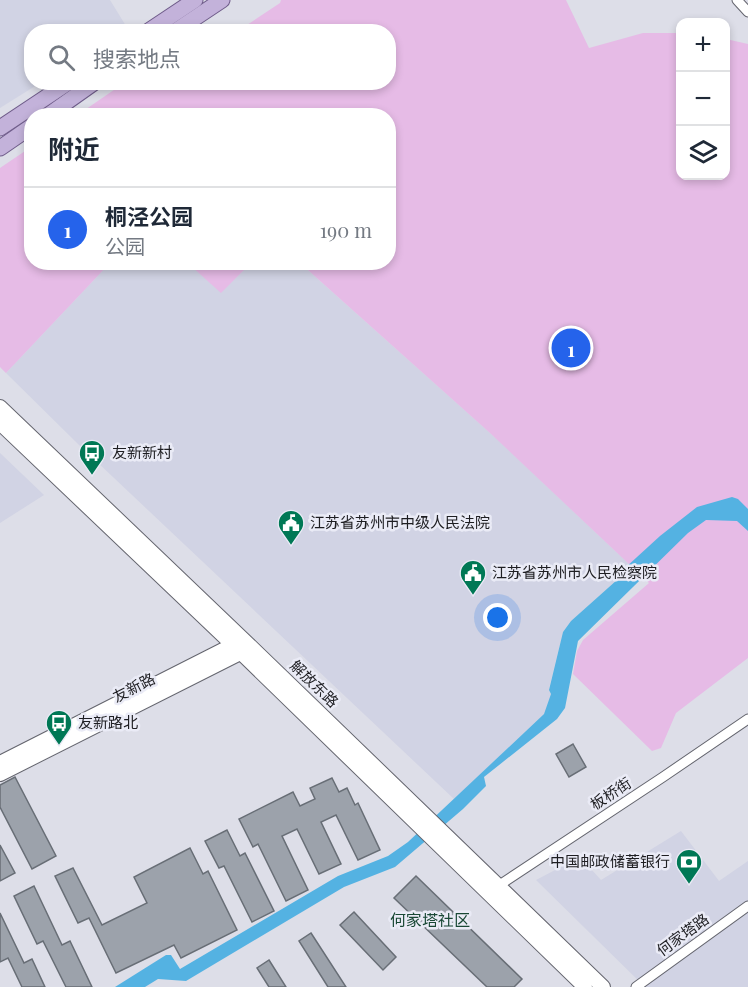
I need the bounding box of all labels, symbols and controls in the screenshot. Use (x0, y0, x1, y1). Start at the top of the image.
map controls (676, 18, 730, 180)
button: + (676, 18, 730, 72)
search box (24, 24, 396, 90)
icon: search (45, 41, 78, 74)
text: 搜索地点 (93, 43, 181, 73)
button: − (676, 72, 730, 126)
button: layers (676, 126, 730, 180)
text: 附近 (48, 131, 100, 166)
text: 桐泾公园 (105, 201, 193, 231)
text: 1 (64, 216, 71, 243)
text: 190 m (320, 216, 372, 243)
text: 公园 (105, 232, 145, 259)
pin: 1 (552, 326, 590, 370)
bus stop icon: 友新新村 (77, 438, 107, 476)
place label: 友新新村 (112, 442, 172, 462)
public building icon: 江苏省苏州市中级人民法院 (276, 508, 306, 546)
place label: 江苏省苏州市中级人民法院 (310, 512, 490, 532)
public building icon: 江苏省苏州市人民检察院 (458, 558, 488, 596)
place label: 江苏省苏州市人民检察院 (492, 562, 657, 582)
your location (483, 603, 512, 632)
street label: 解放东路 (286, 655, 343, 711)
street label: 友新路 (109, 668, 158, 706)
bus stop icon: 友新路北 (44, 708, 74, 746)
place label: 友新路北 (78, 712, 138, 732)
street label: 板桥街 (586, 773, 635, 814)
bank icon: 中国邮政储蓄银行 (674, 847, 704, 885)
place label: 中国邮政储蓄银行 (550, 851, 670, 871)
street label: 何家塔路 (652, 908, 713, 960)
district label: 何家塔社区 (390, 909, 470, 930)

